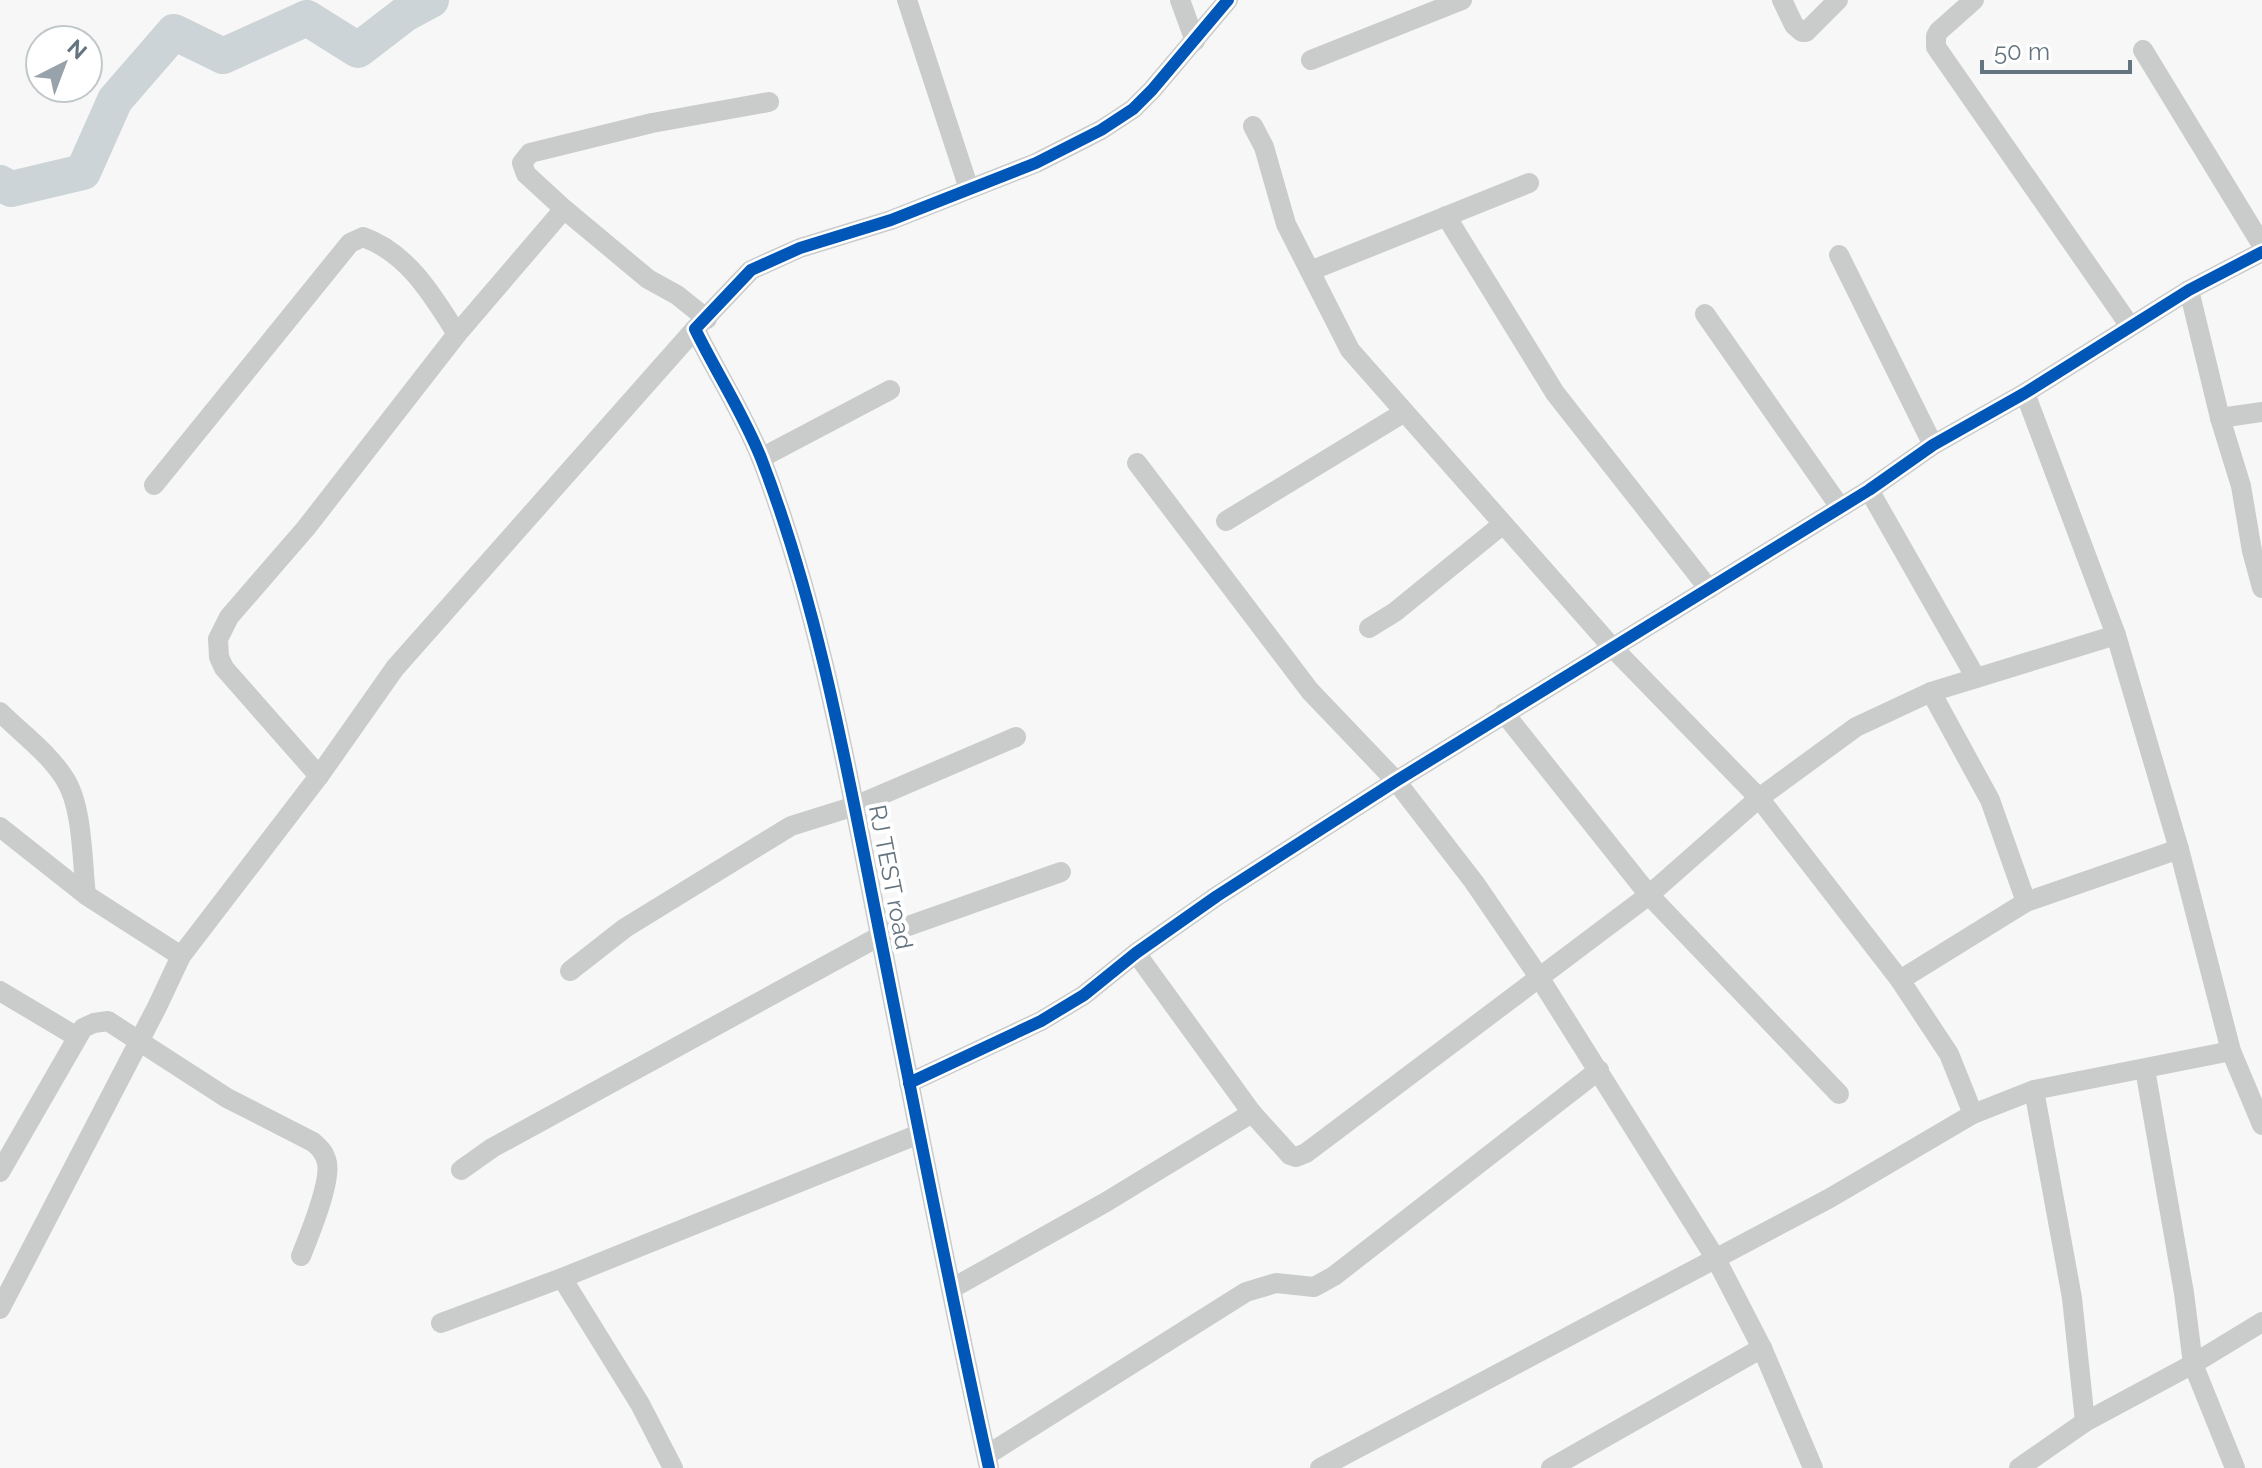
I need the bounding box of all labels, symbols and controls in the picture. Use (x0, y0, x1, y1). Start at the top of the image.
north arrow (24, 24, 104, 104)
scale bar (1982, 24, 2130, 74)
text: N (62, 34, 92, 64)
text: 50 m (1994, 37, 2050, 66)
street label: RJ TEST road (863, 802, 919, 952)

